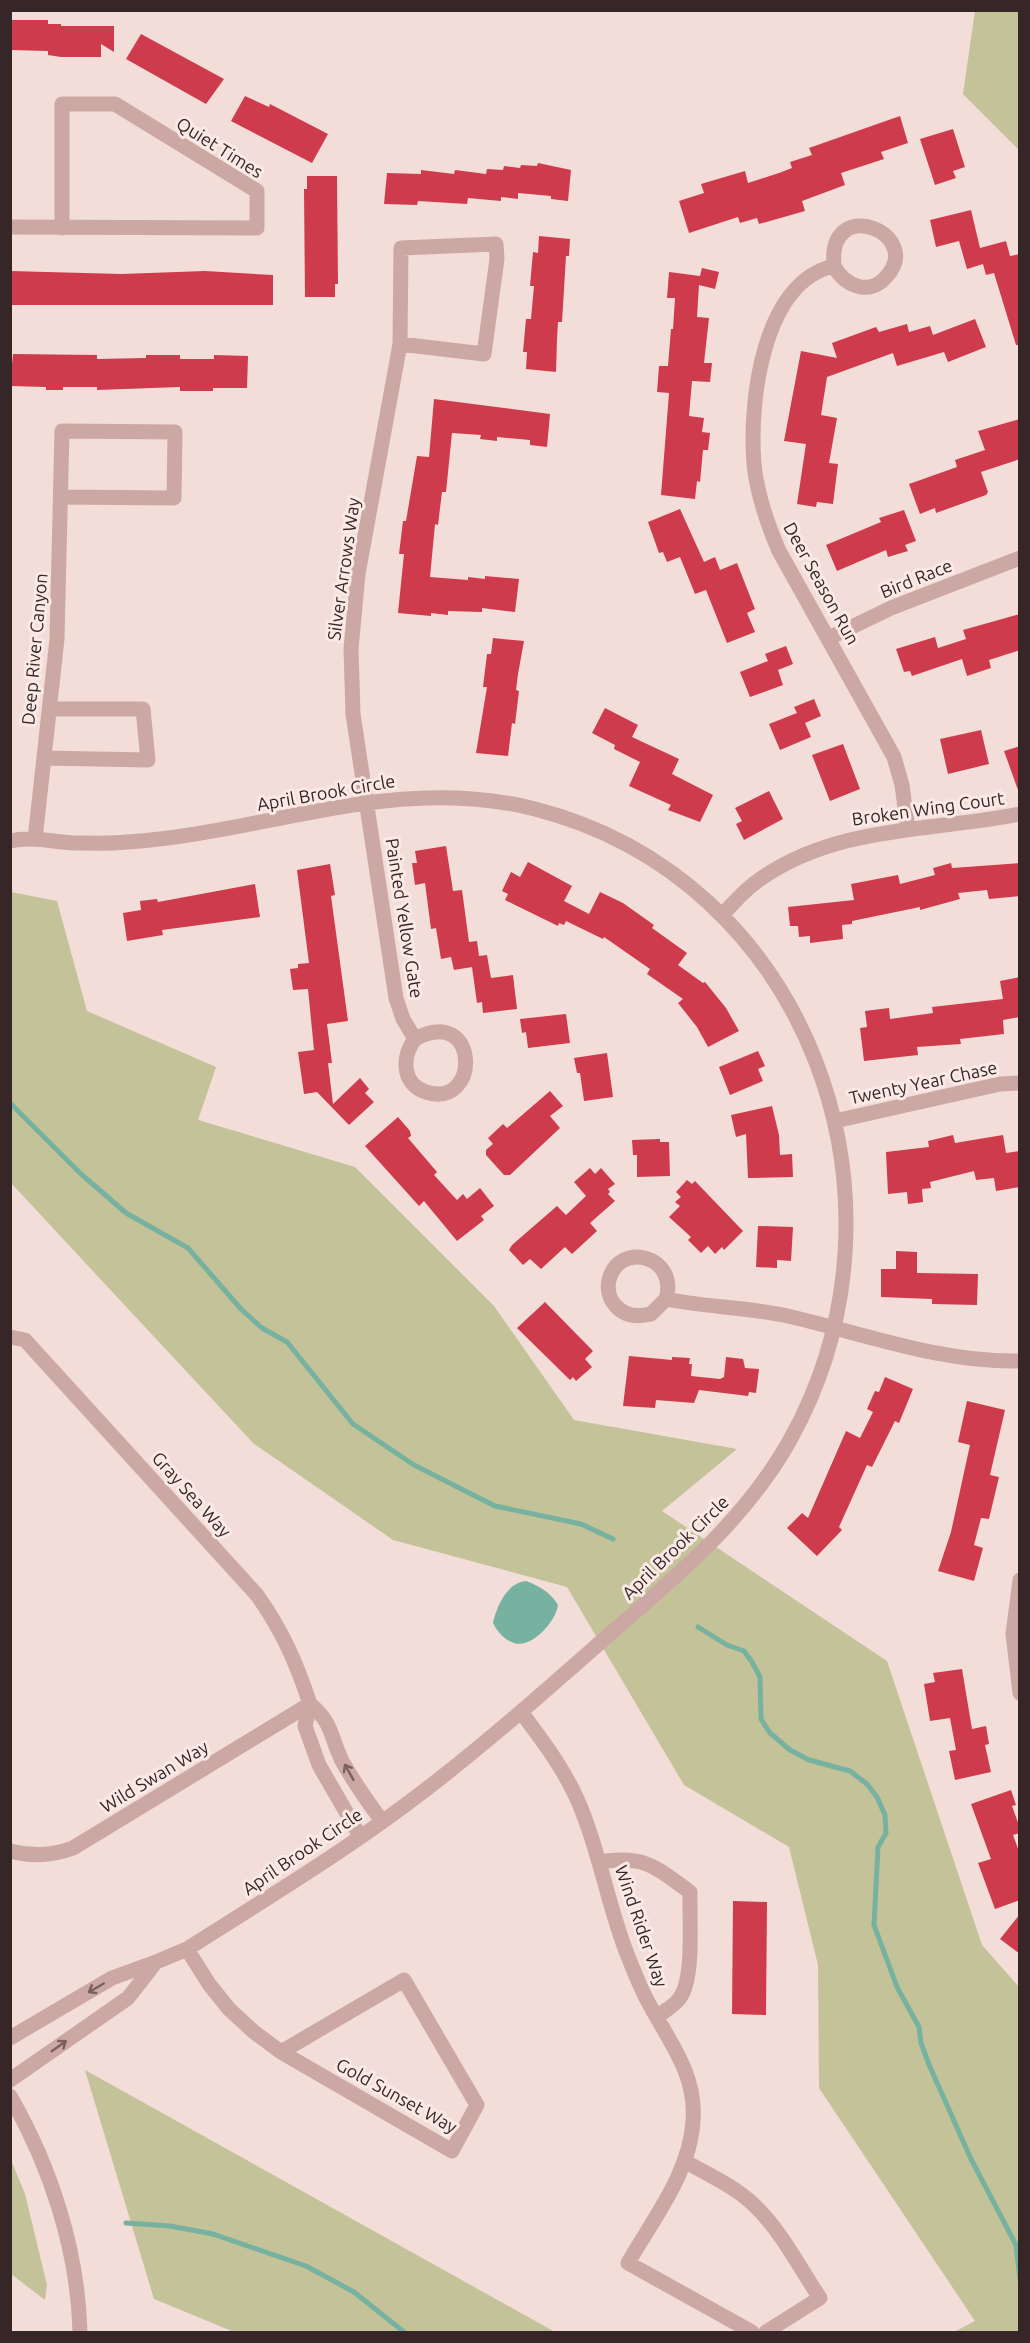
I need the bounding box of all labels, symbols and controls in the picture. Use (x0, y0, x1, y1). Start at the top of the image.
street label: Quiet Times (173, 113, 267, 182)
street label: Silver Arrows Way (323, 496, 363, 642)
street label: Deer Season Run (780, 518, 864, 648)
street label: Bird Race (877, 555, 955, 601)
street label: Deep River Canyon (17, 572, 51, 726)
street label: April Brook Circle (255, 770, 397, 814)
street label: Broken Wing Court (850, 787, 1006, 829)
street label: Painted Yellow Gate (382, 836, 428, 1000)
street label: Twenty Year Chase (847, 1057, 999, 1107)
street label: Gray Sea Way (149, 1447, 236, 1541)
street label: April Brook Circle (618, 1491, 732, 1603)
street label: Wild Swan Way (97, 1736, 212, 1816)
one-way arrow (343, 1764, 354, 1782)
street label: April Brook Circle (238, 1804, 366, 1898)
street label: Wind Rider Way (612, 1862, 672, 1990)
one-way arrow (88, 1982, 105, 1994)
one-way arrow (50, 2040, 66, 2052)
street label: Gold Sunset Way (333, 2054, 461, 2137)

